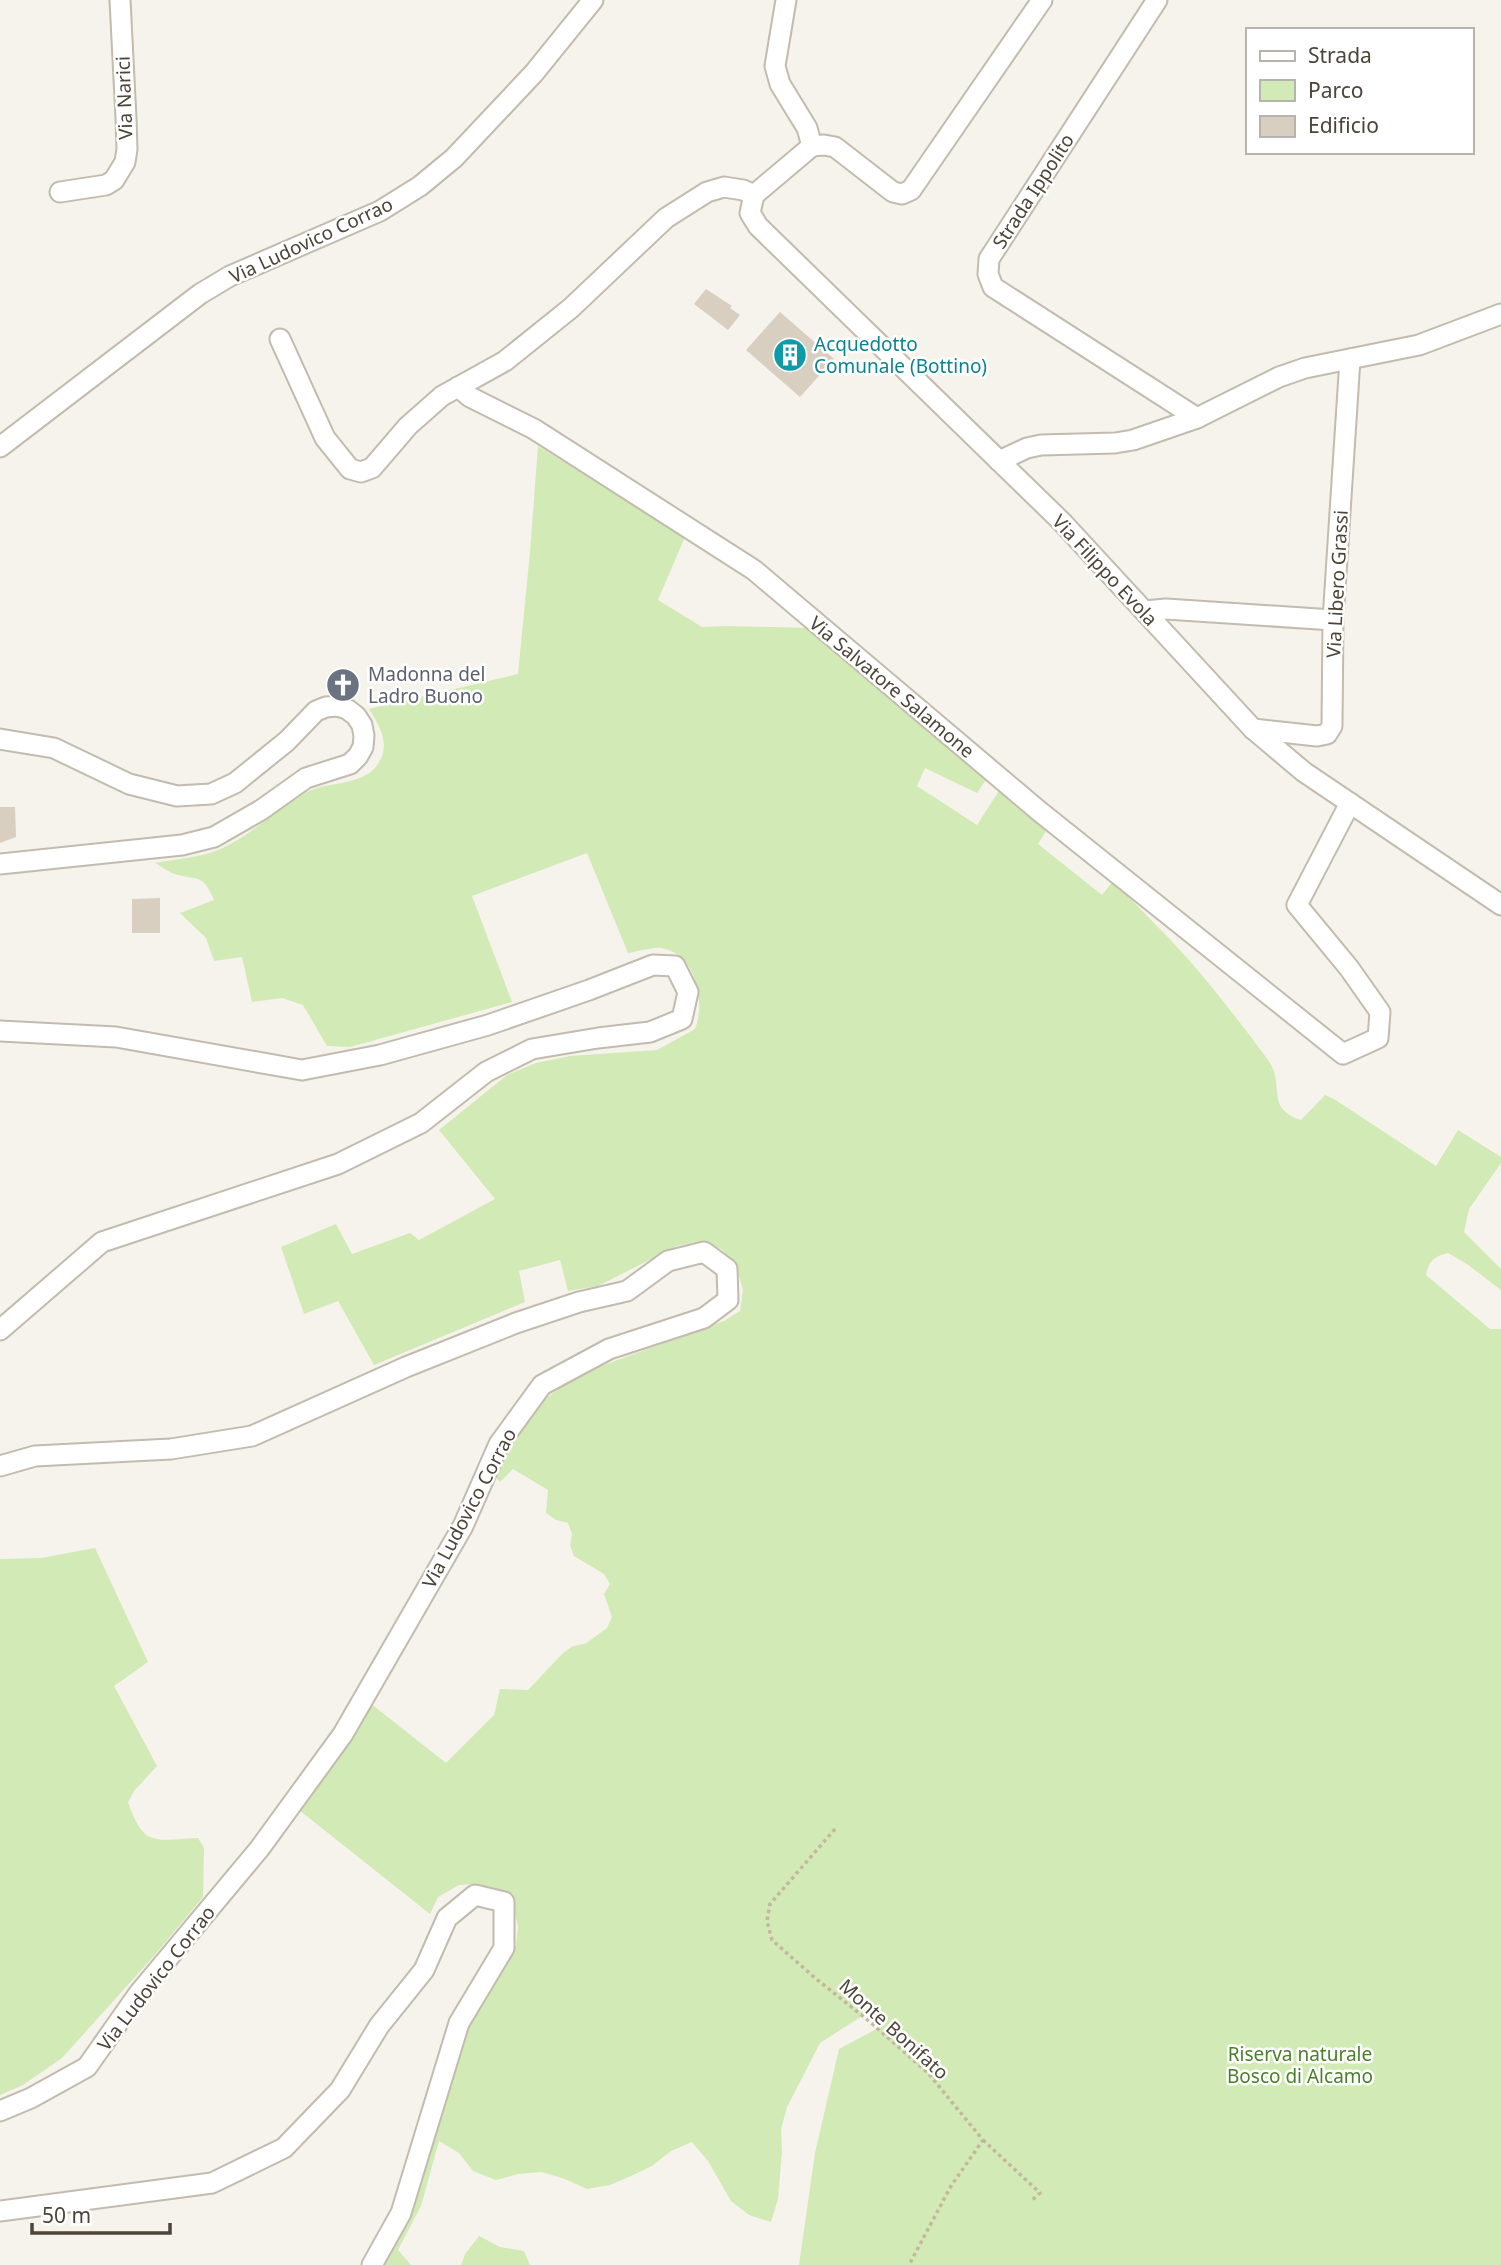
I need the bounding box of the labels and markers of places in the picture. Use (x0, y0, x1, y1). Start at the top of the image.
place label: Acquedotto Comunale (Bottino) (814, 331, 987, 379)
building icon: Acquedotto Comunale (Bottino) (771, 336, 809, 374)
place label: Madonna del Ladro Buono (368, 661, 485, 709)
church icon: Madonna del Ladro Buono (324, 666, 362, 704)

